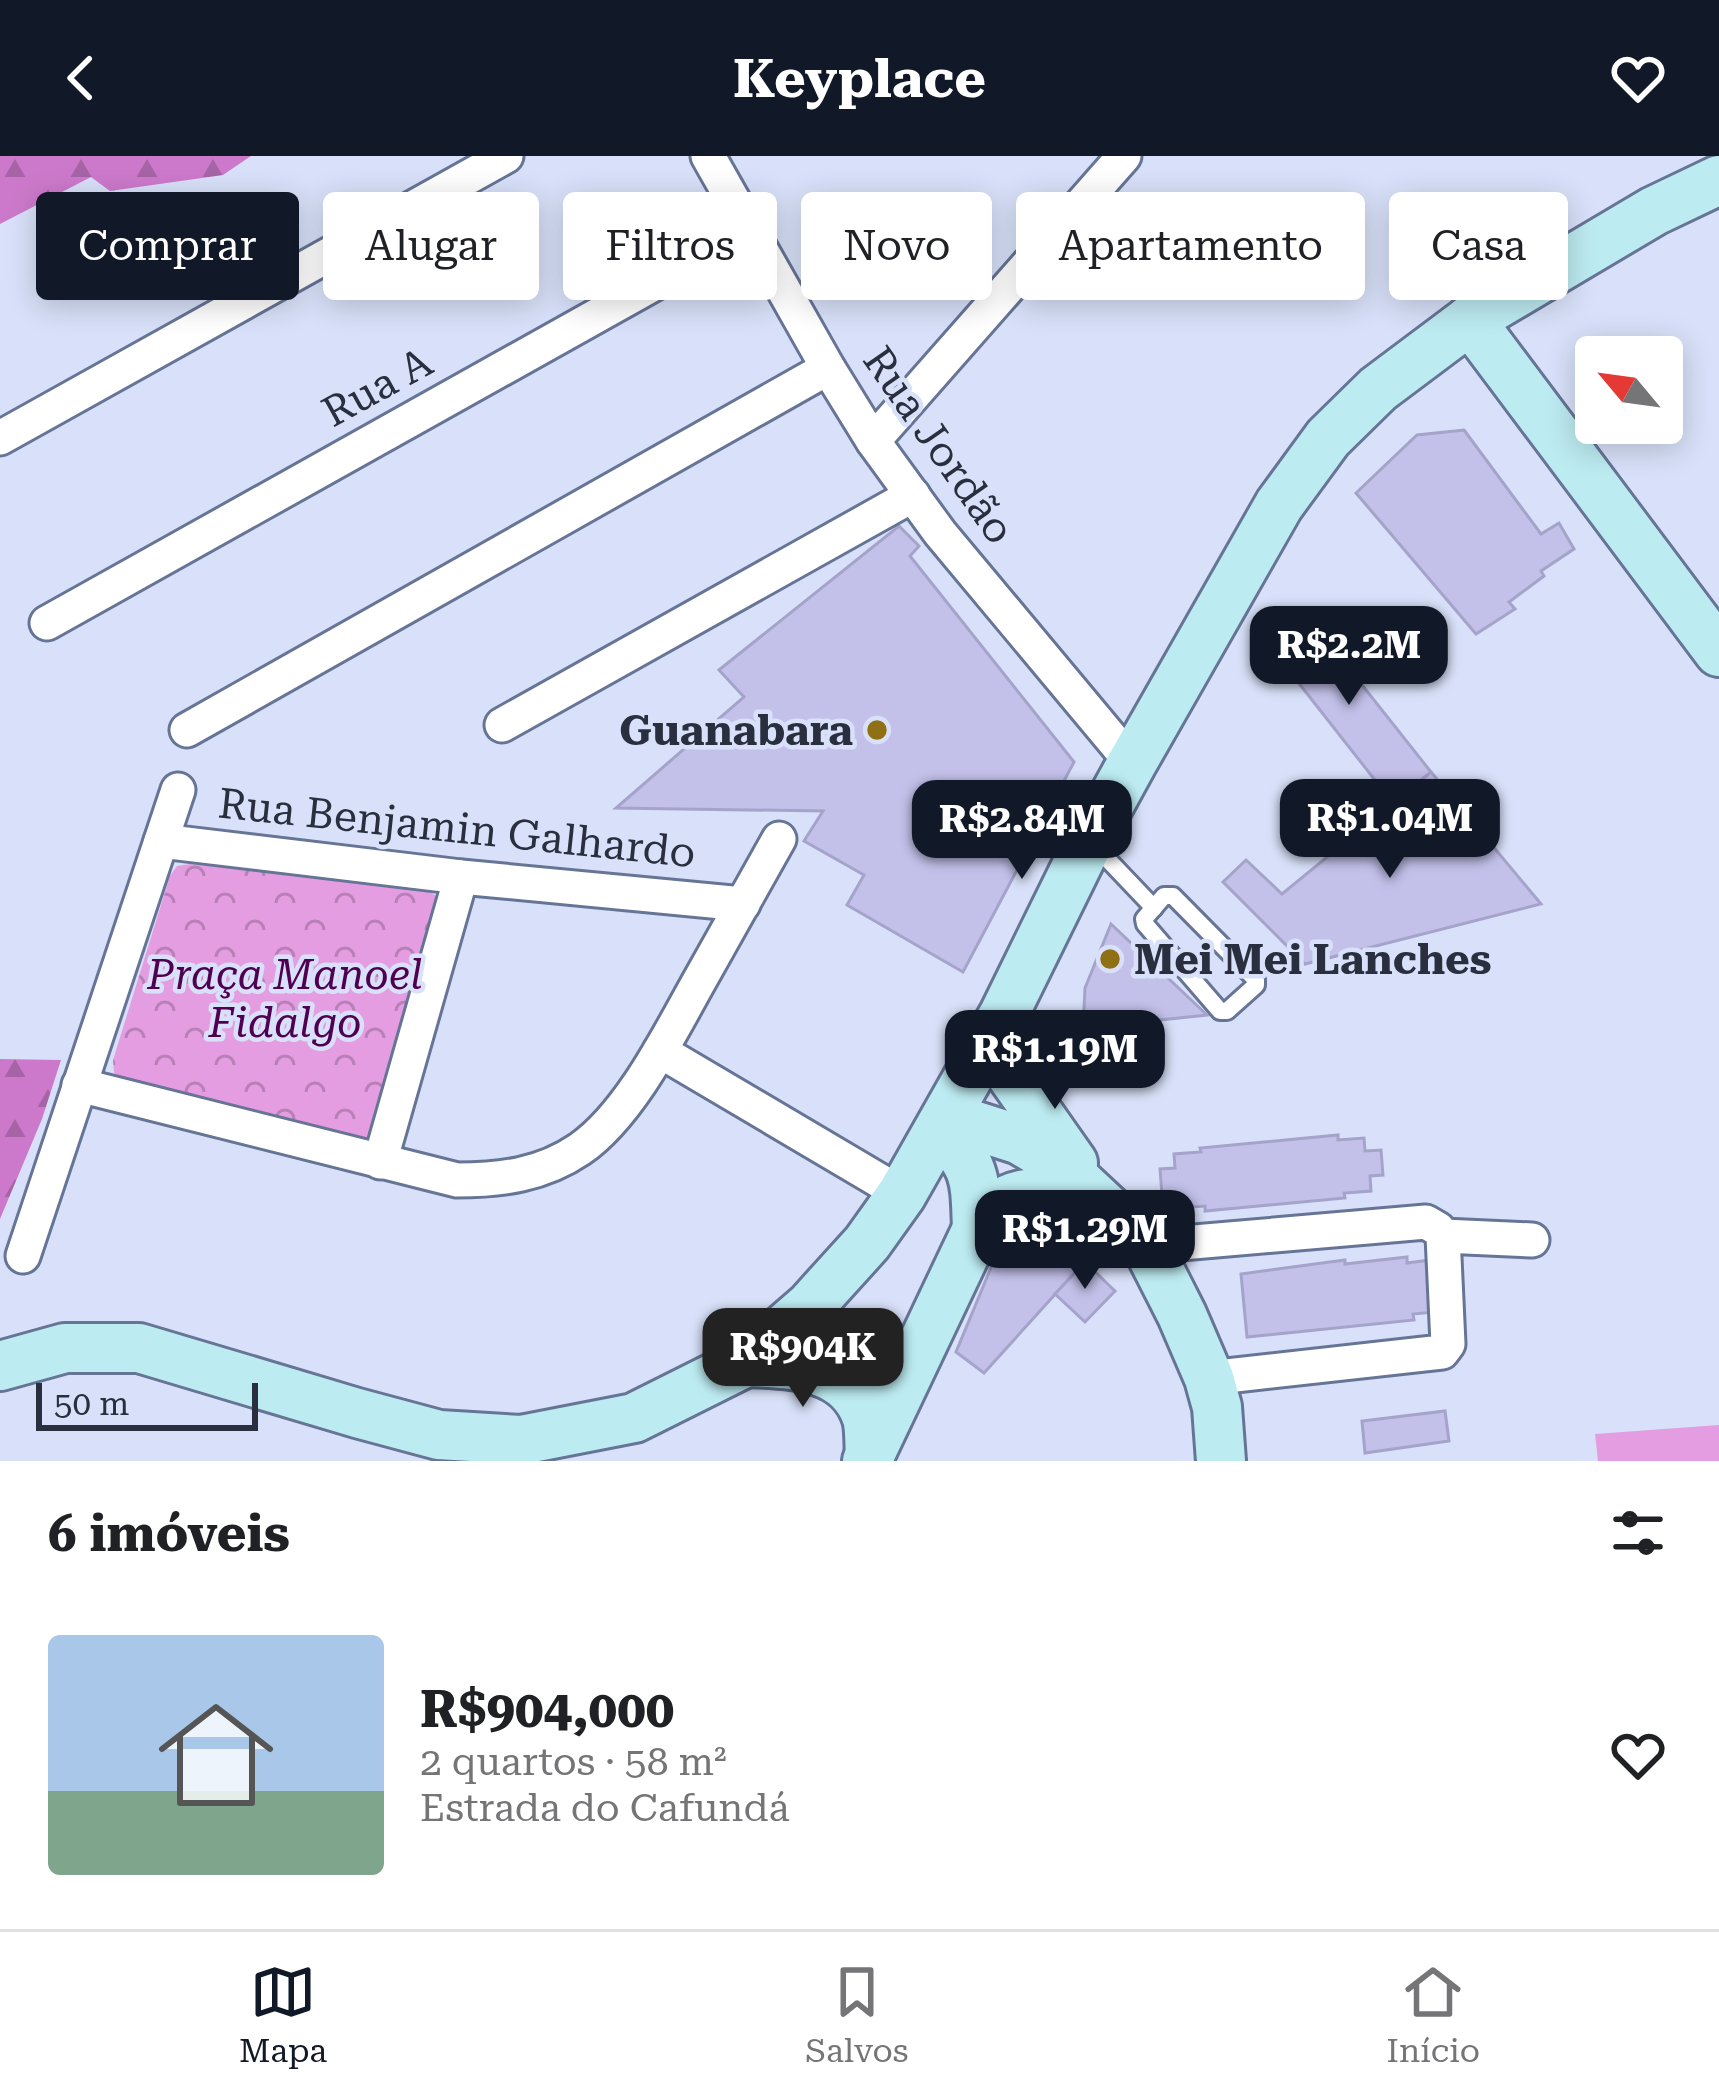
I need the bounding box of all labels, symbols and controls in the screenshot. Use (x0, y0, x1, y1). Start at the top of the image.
icon: back (48, 45, 114, 111)
icon: heart (1605, 45, 1671, 111)
text: Keyplace (733, 47, 986, 110)
chip: Comprar (36, 192, 299, 300)
chip: Alugar (323, 192, 539, 300)
chip: Filtros (563, 192, 777, 300)
chip: Novo (801, 192, 992, 300)
chip: Apartamento (1016, 192, 1365, 300)
chip: Casa (1389, 192, 1568, 300)
north arrow (1575, 336, 1683, 444)
map controls (1575, 336, 1683, 444)
street label: Rua A (314, 337, 441, 437)
street label: Rua Jordão (853, 337, 1025, 553)
pin: R$2.2M (1251, 606, 1447, 708)
text: R$2.2M (1277, 622, 1421, 668)
place label: Guanabara (619, 706, 853, 755)
marker: Guanabara (864, 717, 890, 743)
street label: Rua Benjamin Galhardo (216, 779, 698, 877)
pin: R$1.04M (1279, 779, 1501, 881)
pin: R$2.84M (911, 780, 1133, 882)
text: R$1.04M (1307, 795, 1473, 841)
text: R$2.84M (939, 796, 1105, 842)
place label: Mei Mei Lanches (1134, 935, 1491, 984)
marker: Mei Mei Lanches (1097, 946, 1123, 972)
park label: Praça Manoel Fidalgo (146, 950, 423, 1047)
pin: R$1.19M (944, 1010, 1166, 1112)
text: R$1.19M (972, 1026, 1138, 1072)
pin: R$1.29M (974, 1190, 1196, 1292)
text: R$1.29M (1002, 1206, 1168, 1252)
pin: R$904K (705, 1308, 901, 1410)
text: R$904K (730, 1324, 877, 1370)
scale bar (36, 1377, 258, 1430)
text: 50 m (54, 1384, 129, 1423)
icon: filters (1605, 1500, 1671, 1566)
text: 6 imóveis (48, 1504, 290, 1563)
text: R$904,000 (420, 1680, 674, 1739)
icon: home (144, 1683, 288, 1827)
icon: heart (1605, 1722, 1671, 1788)
text: 2 quartos · 58 m² (420, 1739, 727, 1785)
text: Estrada do Cafundá (420, 1785, 790, 1831)
tab: Mapa (239, 1959, 327, 2070)
tab: Salvos (805, 1959, 908, 2070)
tab: Início (1387, 1959, 1480, 2070)

